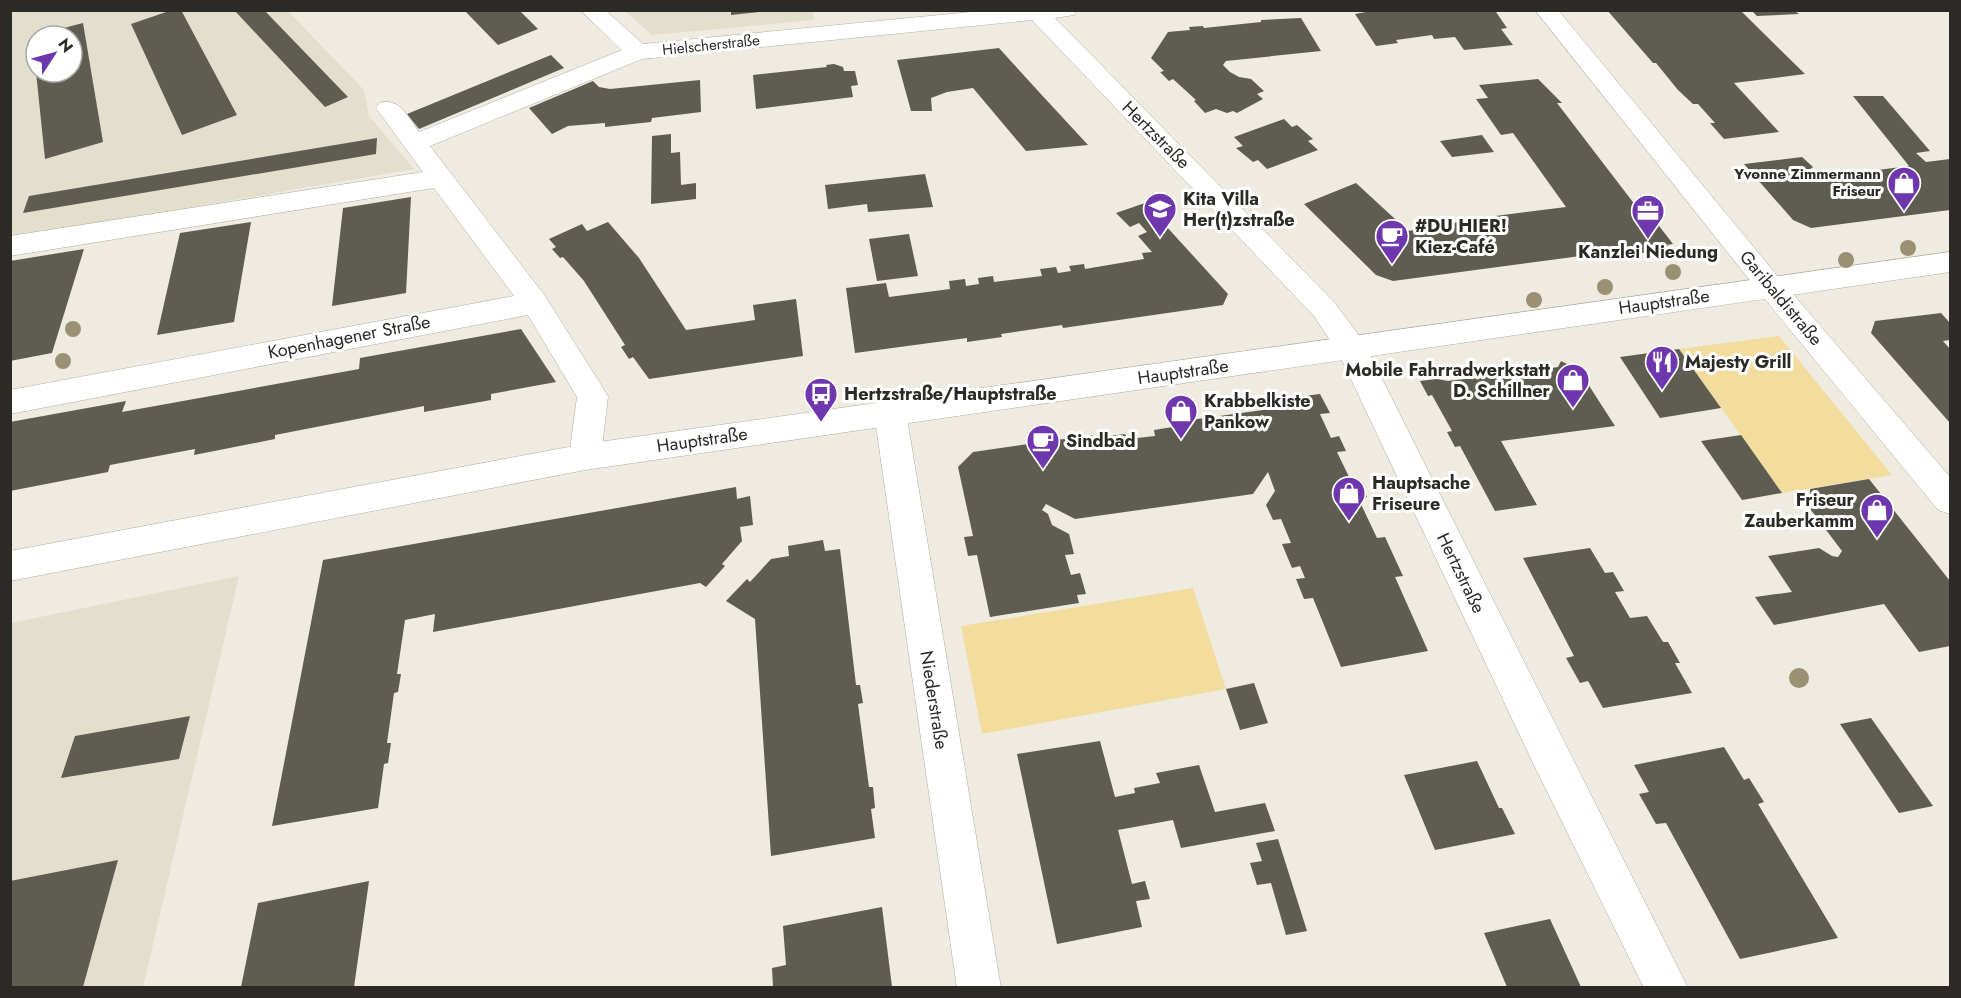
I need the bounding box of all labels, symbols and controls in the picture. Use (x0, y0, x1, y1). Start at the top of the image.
north arrow (24, 24, 84, 84)
street label: Hielscherstraße (661, 29, 761, 61)
text: N (53, 34, 79, 57)
street label: Hertzstraße (1116, 95, 1196, 175)
place label: Yvonne Zimmermann Friseur (1733, 163, 1882, 202)
shop icon: Yvonne Zimmermann Friseur (1886, 165, 1922, 212)
place label: Kita Villa Her(t)zstraße (1183, 186, 1294, 233)
school or university icon: Kita Villa Her(t)zstraße (1142, 191, 1178, 238)
office icon: Kanzlei Niedung (1630, 193, 1666, 240)
place label: #DU HIER! Kiez-Café (1415, 213, 1507, 260)
cafe icon: #DU HIER! Kiez-Café (1374, 218, 1410, 265)
place label: Kanzlei Niedung (1578, 239, 1718, 265)
street label: Garibaldistraße (1733, 245, 1829, 351)
street label: Hauptstraße (1617, 283, 1711, 321)
street label: Kopenhagener Straße (266, 309, 432, 365)
restaurant icon: Majesty Grill (1644, 344, 1680, 391)
place label: Majesty Grill (1685, 349, 1791, 375)
street label: Hauptstraße (1136, 353, 1230, 391)
place label: Mobile Fahrradwerkstatt D. Schillner (1345, 357, 1551, 404)
shop icon: Mobile Fahrradwerkstatt D. Schillner (1555, 362, 1591, 409)
bus stop icon: Hertzstraße/Hauptstraße (803, 376, 839, 423)
place label: Hertzstraße/Hauptstraße (844, 381, 1056, 407)
place label: Krabbelkiste Pankow (1204, 388, 1311, 435)
shop icon: Krabbelkiste Pankow (1163, 393, 1199, 440)
street label: Hauptstraße (655, 421, 749, 459)
cafe icon: Sindbad (1025, 423, 1061, 470)
place label: Sindbad (1066, 428, 1136, 454)
place label: Hauptsache Friseure (1372, 470, 1470, 517)
shop icon: Hauptsache Friseure (1331, 475, 1367, 522)
place label: Friseur Zauberkamm (1744, 487, 1855, 534)
shop icon: Friseur Zauberkamm (1859, 492, 1895, 539)
street label: Hertzstraße (1430, 528, 1492, 618)
street label: Niederstraße (913, 649, 955, 751)

